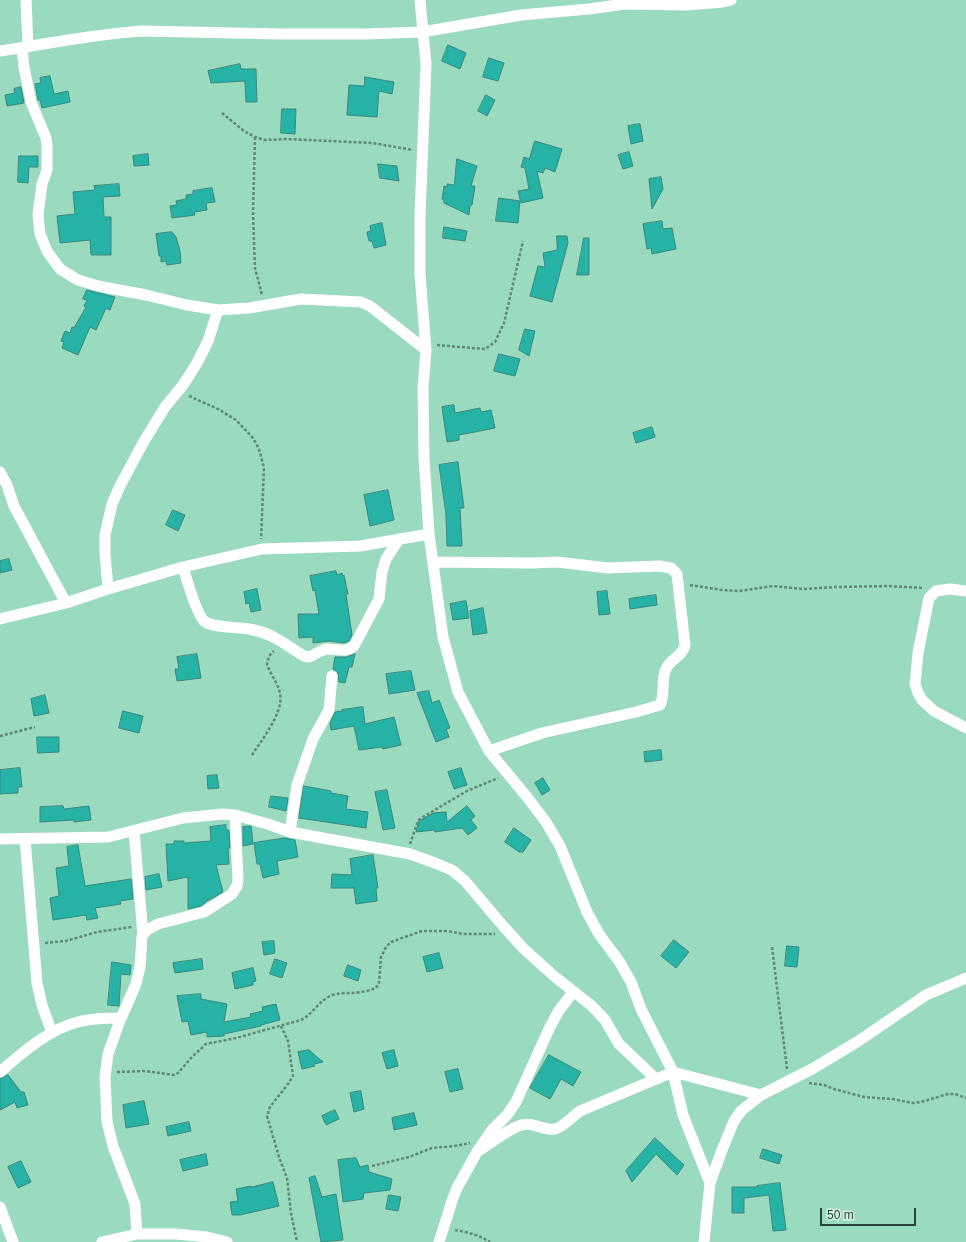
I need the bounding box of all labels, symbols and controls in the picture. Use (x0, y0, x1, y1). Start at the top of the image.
scale bar (822, 1200, 918, 1226)
text: 50 m (827, 1208, 854, 1222)

